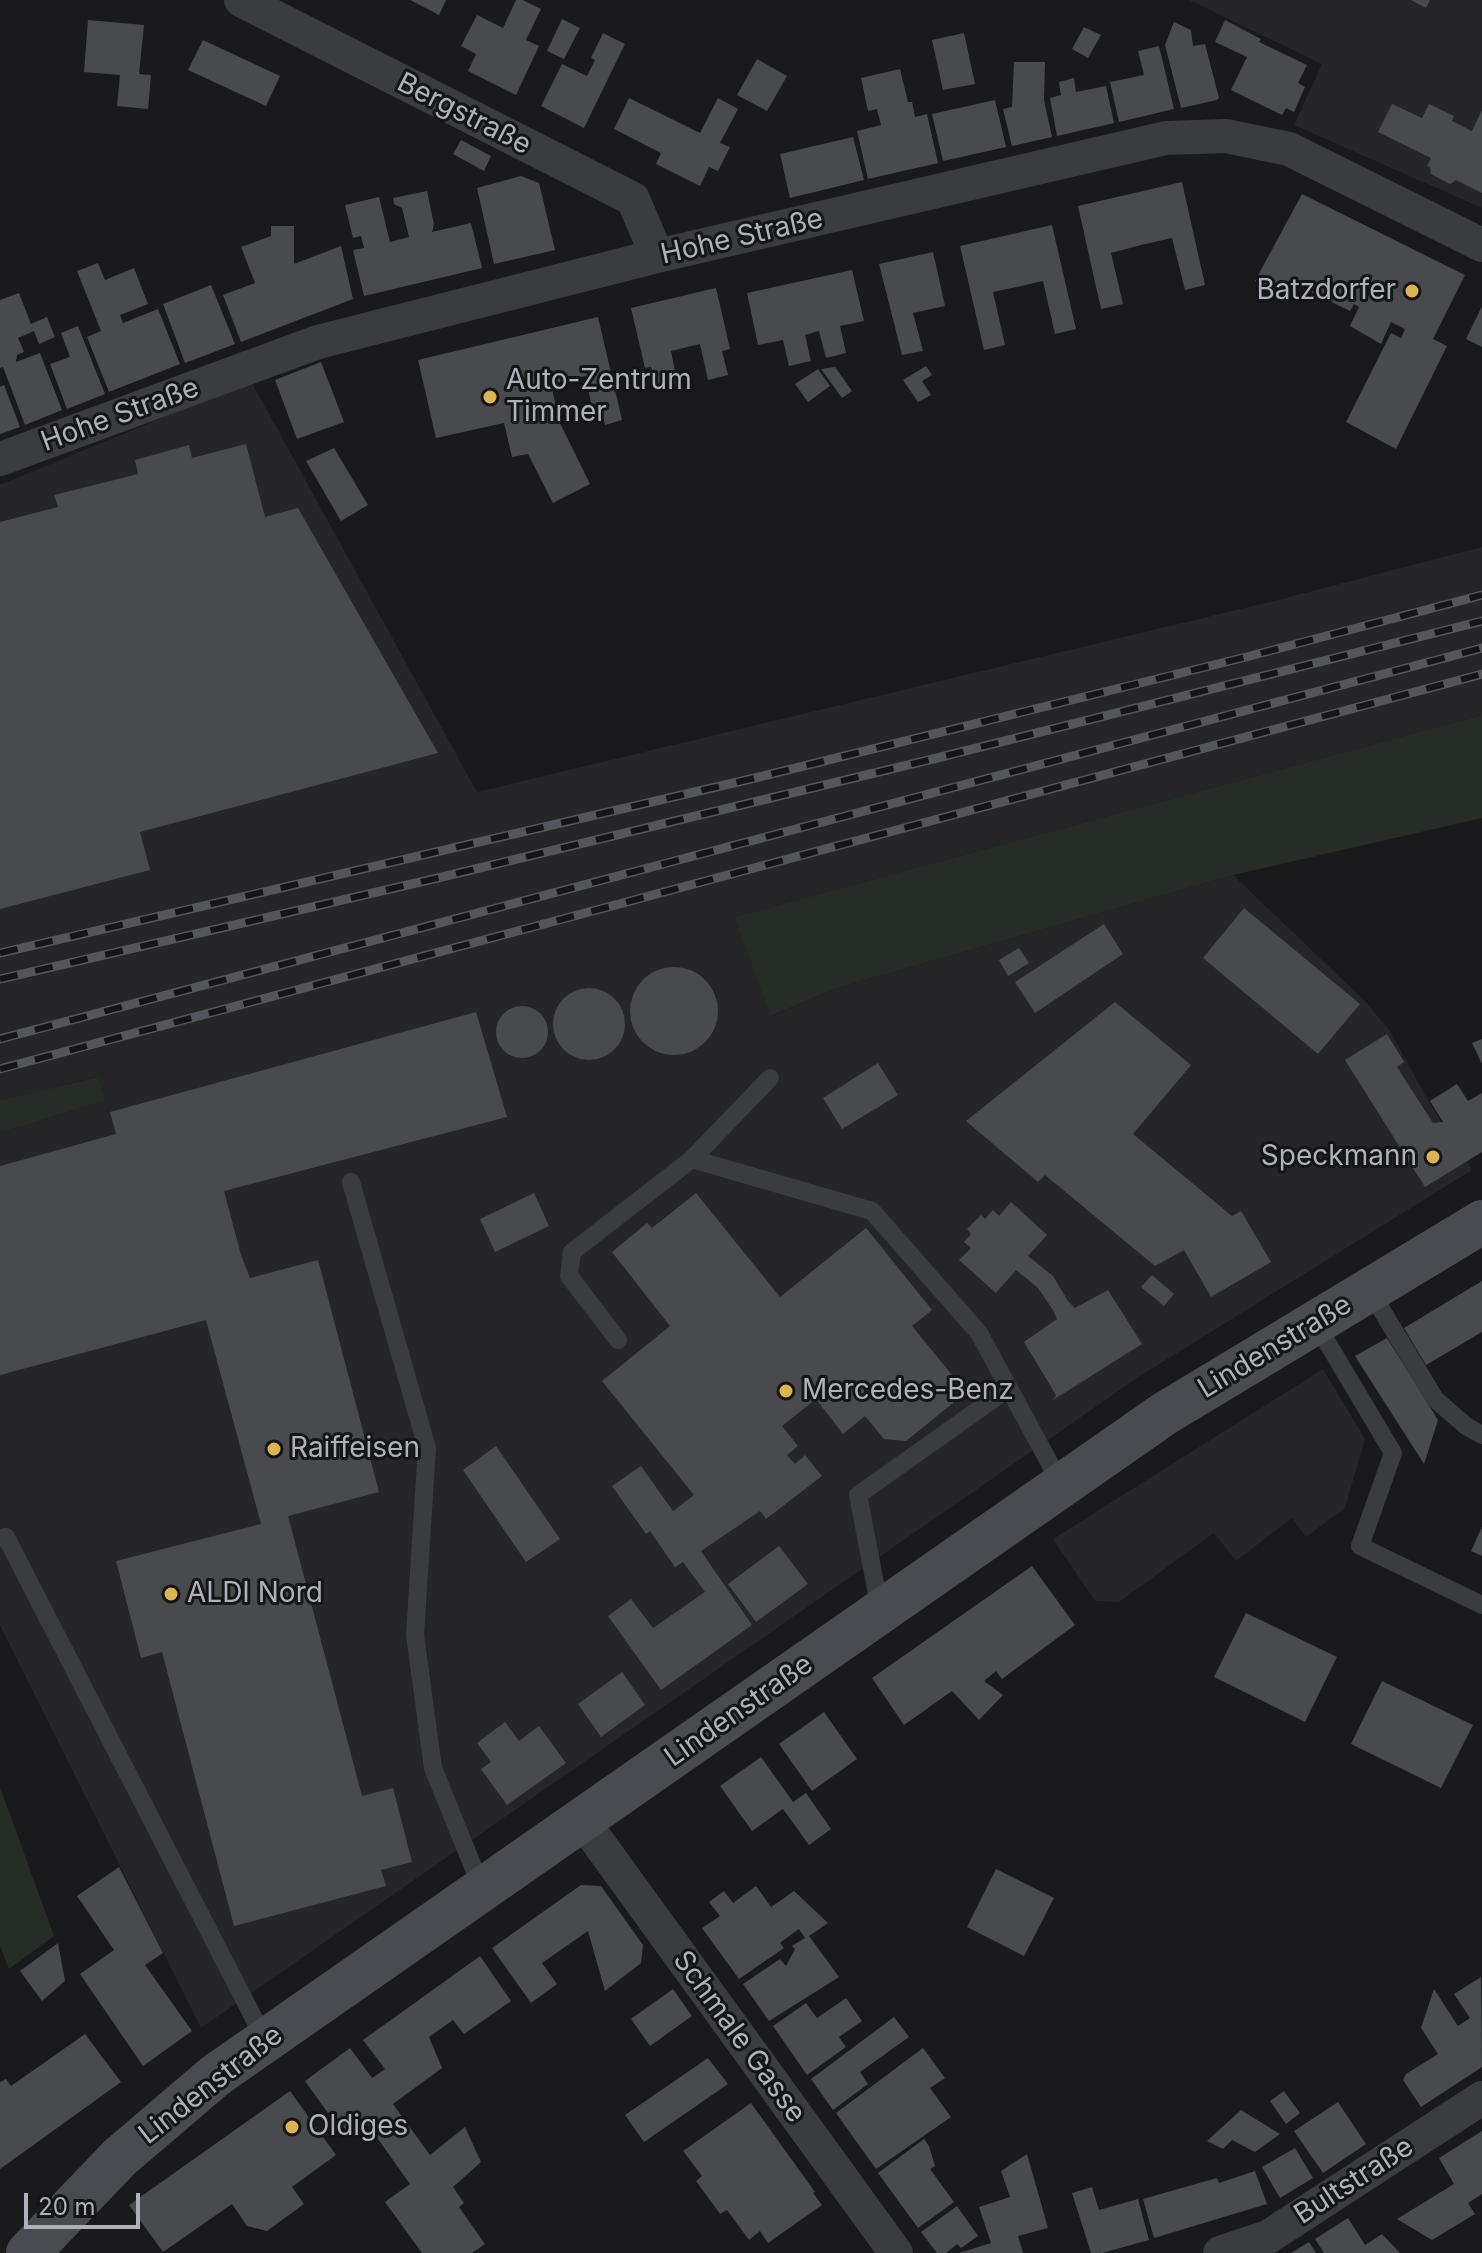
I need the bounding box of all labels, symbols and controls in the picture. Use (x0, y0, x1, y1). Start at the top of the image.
street label: Bergstraße (391, 66, 537, 162)
street label: Hohe Straße (658, 202, 826, 272)
place label: Batzdorfer (1256, 274, 1396, 308)
marker: Batzdorfer (1403, 282, 1421, 300)
place label: Auto-Zentrum Timmer (506, 364, 692, 430)
street label: Hohe Straße (37, 371, 203, 459)
marker: Auto-Zentrum Timmer (481, 388, 499, 406)
place label: Speckmann (1261, 1140, 1417, 1174)
marker: Speckmann (1424, 1148, 1442, 1166)
street label: Lindenstraße (1192, 1288, 1358, 1406)
place label: Mercedes-Benz (802, 1374, 1014, 1408)
marker: Mercedes-Benz (777, 1382, 795, 1400)
place label: Raiffeisen (290, 1432, 420, 1466)
marker: Raiffeisen (265, 1440, 283, 1458)
place label: ALDI Nord (187, 1577, 323, 1611)
marker: ALDI Nord (162, 1585, 180, 1603)
street label: Lindenstraße (659, 1648, 819, 1774)
street label: Schmale Gasse (665, 1945, 813, 2129)
street label: Lindenstraße (133, 2019, 289, 2151)
place label: Oldiges (308, 2110, 408, 2144)
marker: Oldiges (283, 2118, 301, 2136)
street label: Bultstraße (1288, 2130, 1420, 2232)
scale bar (28, 2177, 144, 2227)
text: 20 m (38, 2192, 96, 2221)

